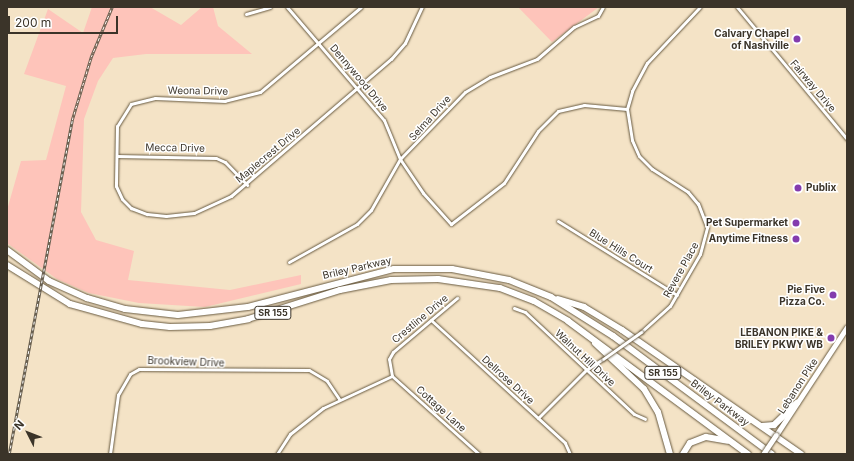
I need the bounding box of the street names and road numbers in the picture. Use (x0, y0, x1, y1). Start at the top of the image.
street label: Dennywood Drive (327, 42, 391, 114)
street label: Fairway Drive (788, 57, 838, 115)
street label: Weona Drive (168, 84, 228, 98)
street label: Selma Drive (407, 93, 453, 143)
street label: Maplecrest Drive (233, 125, 303, 185)
street label: Mecca Drive (145, 141, 205, 155)
street label: Blue Hills Court (587, 227, 655, 275)
street label: Revere Place (661, 240, 701, 300)
street label: Briley Parkway (322, 254, 392, 282)
street label: Crestline Drive (390, 292, 450, 346)
road number: SR 155 (254, 306, 292, 320)
street label: Walnut Hill Drive (553, 327, 617, 389)
street label: Dellrose Drive (479, 353, 537, 407)
street label: Brookview Drive (147, 355, 225, 369)
street label: Lebanon Pike (776, 356, 820, 416)
road number: SR 155 (644, 366, 682, 380)
street label: Briley Parkway (688, 377, 752, 429)
street label: Cottage Lane (414, 383, 468, 435)

